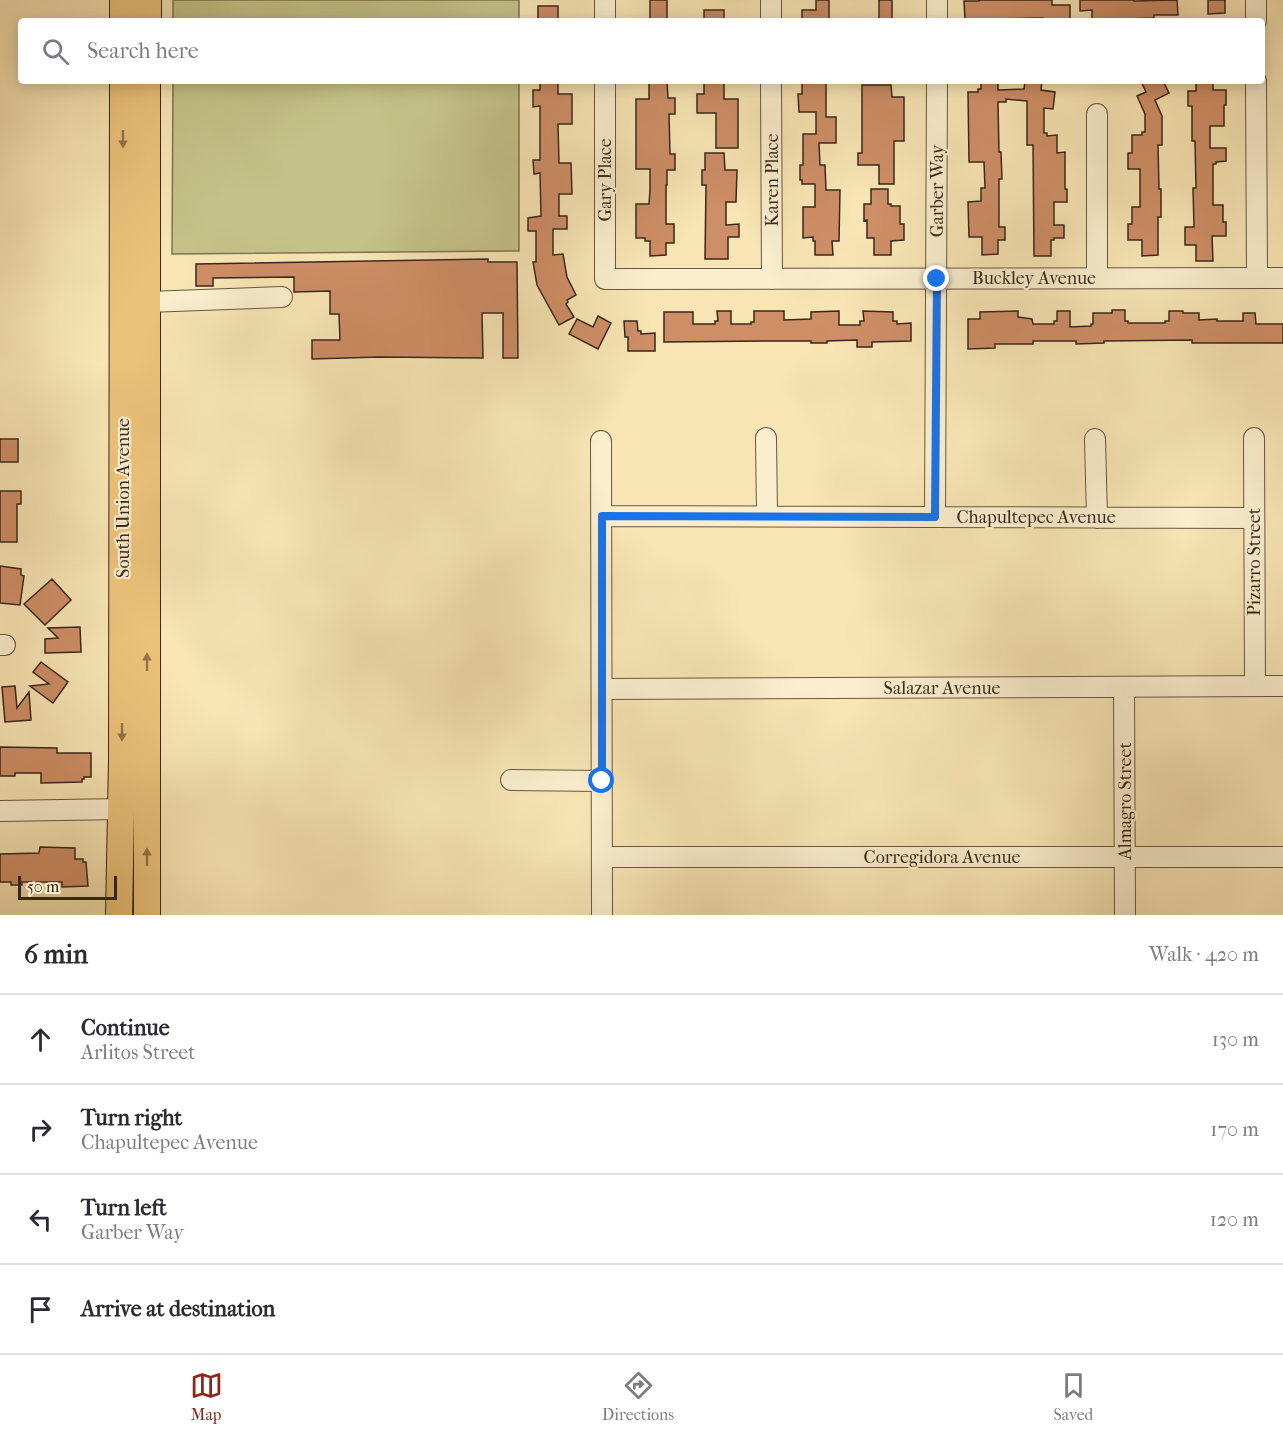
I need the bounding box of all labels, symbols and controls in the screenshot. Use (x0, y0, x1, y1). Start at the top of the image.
search box (18, 18, 1265, 84)
icon: search (39, 35, 72, 68)
text: Search here (87, 38, 199, 64)
one-way arrow (118, 130, 128, 149)
street label: Karen Place (762, 133, 783, 227)
street label: Gary Place (595, 138, 616, 222)
street label: Garber Way (927, 143, 948, 237)
route end (923, 265, 949, 291)
street label: Buckley Avenue (972, 268, 1096, 289)
street label: South Union Avenue (113, 418, 134, 578)
street label: Chapultepec Avenue (956, 507, 1116, 528)
street label: Pizarro Street (1244, 507, 1265, 616)
one-way arrow (142, 652, 152, 671)
street label: Salazar Avenue (884, 678, 1001, 699)
one-way arrow (117, 722, 127, 741)
street label: Almagro Street (1115, 742, 1136, 861)
route start (588, 767, 614, 793)
one-way arrow (142, 847, 152, 866)
street label: Corregidora Avenue (864, 847, 1021, 868)
scale bar (18, 873, 117, 900)
text: 50 m (27, 877, 59, 896)
text: 6 min (24, 939, 88, 970)
text: Walk · 420 m (1149, 943, 1259, 966)
text: Continue (81, 1015, 170, 1041)
icon: ahead (24, 1023, 57, 1056)
text: 130 m (1212, 1028, 1259, 1051)
text: Arlitos Street (81, 1041, 195, 1064)
text: Turn right (81, 1105, 182, 1131)
icon: right (24, 1113, 57, 1146)
text: 170 m (1210, 1118, 1259, 1141)
text: Chapultepec Avenue (81, 1131, 258, 1154)
text: Turn left (81, 1195, 167, 1221)
icon: left (24, 1203, 57, 1236)
text: 120 m (1210, 1208, 1259, 1231)
text: Garber Way (81, 1221, 184, 1244)
icon: arrive (24, 1293, 57, 1326)
text: Arrive at destination (81, 1296, 275, 1322)
tab: Map (190, 1369, 223, 1424)
tab: Directions (602, 1369, 674, 1424)
tab: Saved (1054, 1369, 1093, 1424)

